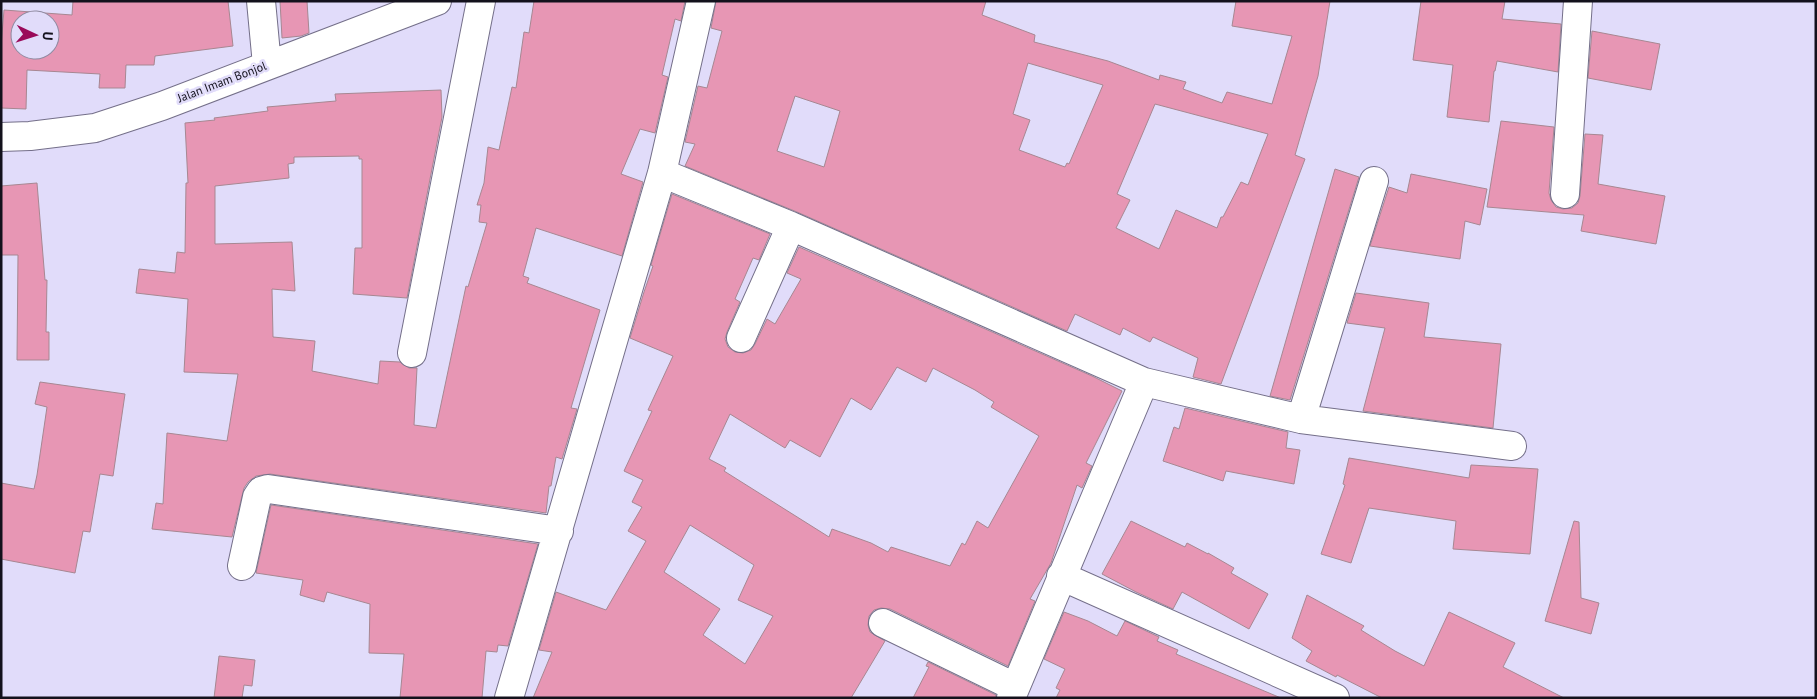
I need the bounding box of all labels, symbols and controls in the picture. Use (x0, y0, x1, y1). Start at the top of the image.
north arrow (10, 10, 60, 60)
text: U (39, 31, 57, 41)
street label: Jalan Imam Bonjol (174, 58, 269, 106)

